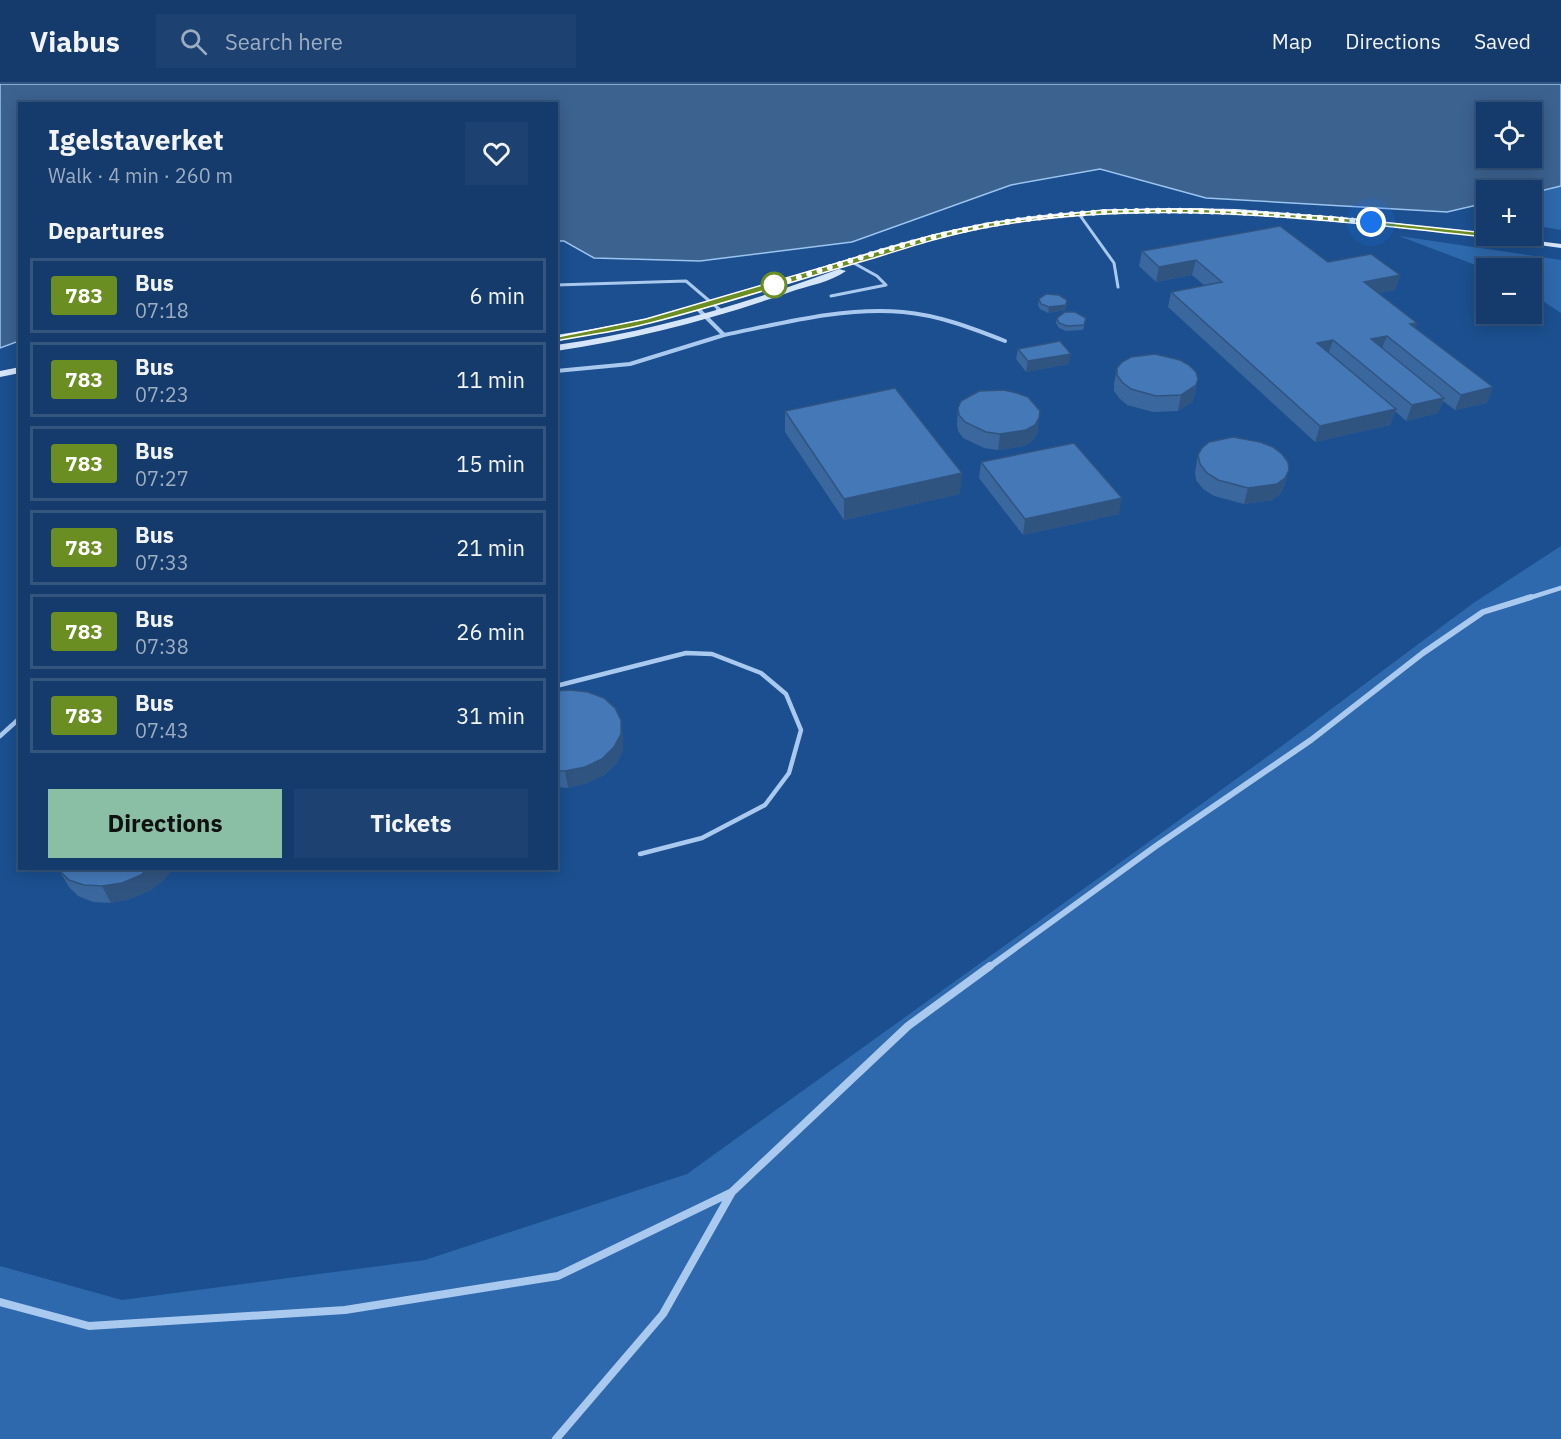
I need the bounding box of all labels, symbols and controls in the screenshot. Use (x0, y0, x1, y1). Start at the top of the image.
search box (156, 14, 576, 68)
text: Viabus (30, 23, 120, 60)
icon: search (177, 25, 210, 58)
text: Search here (225, 27, 343, 56)
text: Map (1272, 27, 1312, 55)
text: Directions (1345, 27, 1441, 55)
text: Saved (1474, 27, 1531, 55)
map controls (1476, 102, 1542, 324)
button: locate (1476, 102, 1542, 168)
text: Igelstaverket (48, 121, 224, 158)
button: heart (465, 122, 528, 185)
text: Walk · 4 min · 260 m (48, 162, 233, 189)
button: + (1476, 180, 1542, 246)
your location (1356, 207, 1386, 237)
text: Departures (48, 216, 164, 245)
button: − (1476, 258, 1542, 324)
text: Bus (135, 268, 174, 297)
unlabelled marker (761, 272, 787, 298)
text: 783 (65, 281, 103, 309)
text: 6 min (469, 281, 525, 310)
text: 07:18 (135, 297, 189, 324)
text: Bus (135, 352, 174, 381)
text: 783 (65, 365, 103, 393)
text: 11 min (456, 365, 525, 394)
text: 07:23 (135, 381, 189, 408)
text: Bus (135, 436, 174, 465)
text: 783 (65, 449, 103, 477)
text: 15 min (456, 449, 525, 478)
text: 07:27 (135, 465, 189, 492)
text: Bus (135, 520, 174, 549)
text: 783 (65, 533, 103, 561)
text: 21 min (456, 533, 525, 562)
text: 07:33 (135, 549, 189, 576)
text: Bus (135, 604, 174, 633)
text: 783 (65, 617, 103, 645)
text: 26 min (456, 617, 525, 646)
text: 07:38 (135, 633, 189, 660)
text: Bus (135, 688, 174, 717)
text: 783 (65, 701, 103, 729)
text: 31 min (456, 701, 525, 730)
text: 07:43 (135, 717, 189, 744)
button: Directions (48, 789, 282, 858)
button: Tickets (294, 789, 528, 858)

